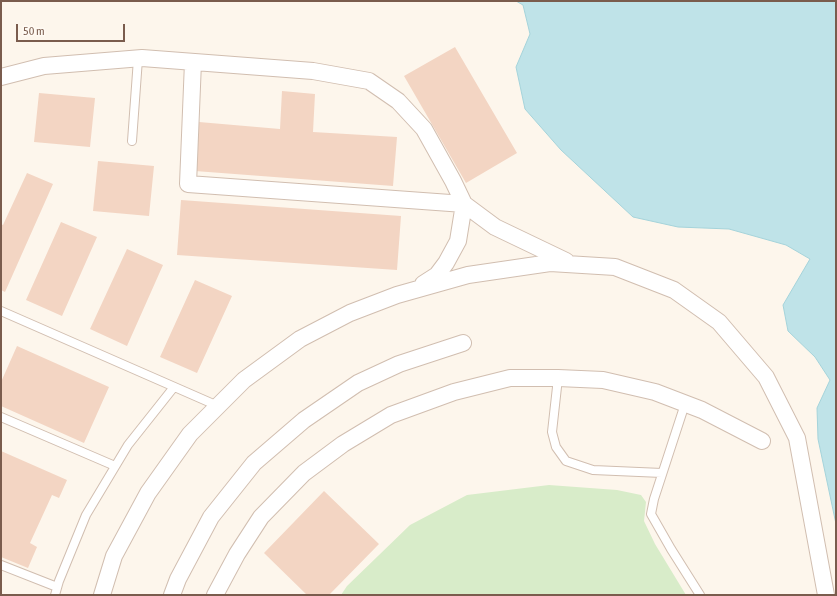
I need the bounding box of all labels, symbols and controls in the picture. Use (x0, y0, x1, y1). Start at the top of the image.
scale bar (18, 16, 127, 42)
text: 50 m (23, 24, 45, 38)

